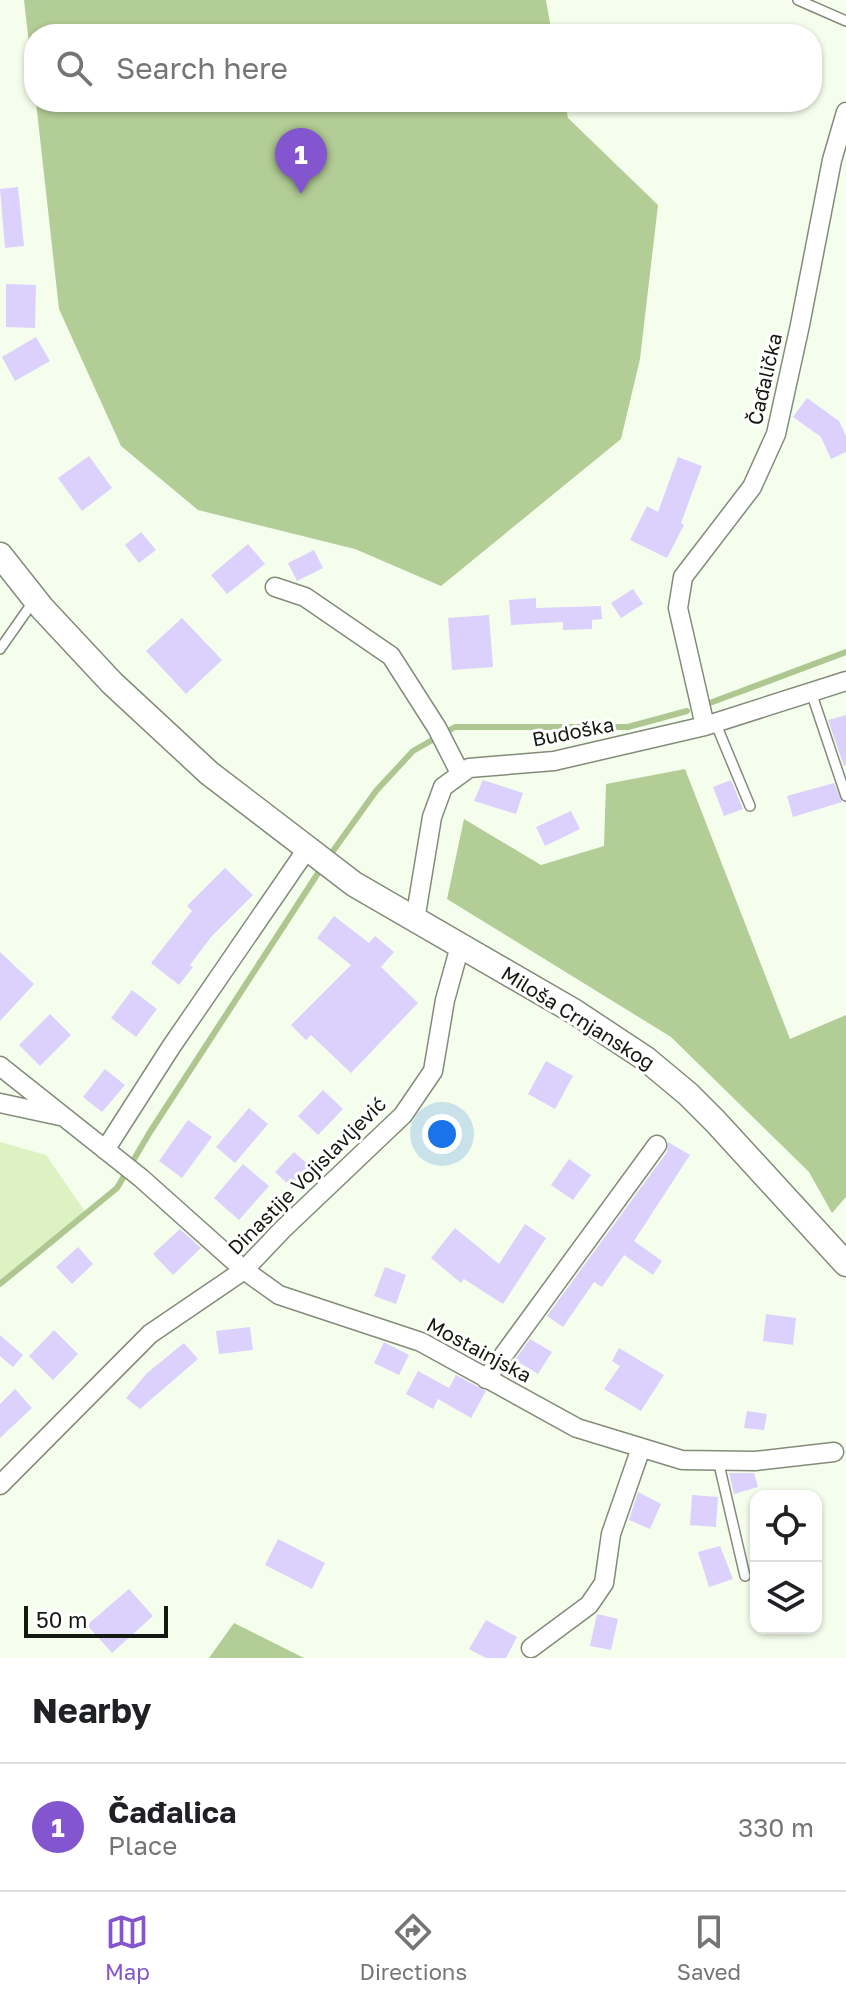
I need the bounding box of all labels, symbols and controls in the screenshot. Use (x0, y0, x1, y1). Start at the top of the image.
search box (24, 24, 822, 112)
icon: search (52, 46, 96, 90)
text: Search here (116, 50, 288, 86)
pin: 1 (275, 128, 327, 194)
street label: Čađalička (742, 330, 786, 427)
street label: Budoška (530, 711, 616, 751)
street label: Miloša Crnjanskog (497, 960, 660, 1074)
street label: Dinastije Vojislavljević (222, 1091, 390, 1259)
your location (422, 1114, 462, 1154)
street label: Mostainjska (423, 1311, 536, 1387)
map controls (750, 1490, 822, 1634)
button: locate (750, 1490, 822, 1562)
button: layers (750, 1562, 822, 1634)
scale bar (24, 1602, 168, 1638)
text: 50 m (36, 1606, 87, 1633)
text: Nearby (32, 1690, 152, 1730)
text: Čađalica (108, 1794, 236, 1830)
text: 1 (51, 1812, 65, 1843)
text: 330 m (738, 1812, 814, 1843)
text: Place (108, 1830, 177, 1861)
tab: Map (105, 1910, 150, 1985)
tab: Directions (360, 1910, 467, 1985)
tab: Saved (677, 1910, 741, 1985)

